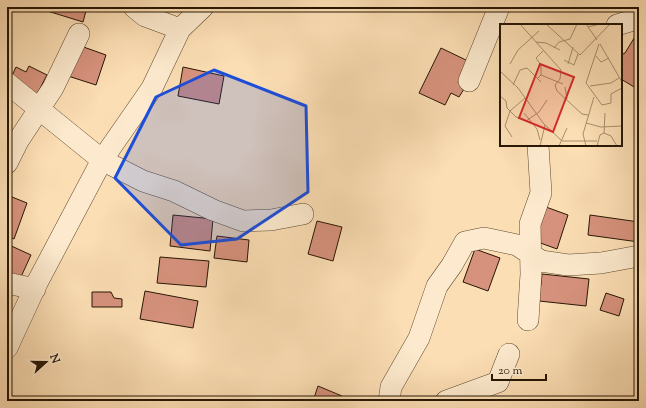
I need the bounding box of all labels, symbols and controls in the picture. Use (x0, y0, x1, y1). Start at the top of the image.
inset map (500, 24, 622, 146)
north arrow (26, 342, 66, 382)
text: N (45, 351, 64, 366)
scale bar (492, 356, 546, 382)
text: 20 m (498, 362, 523, 380)

